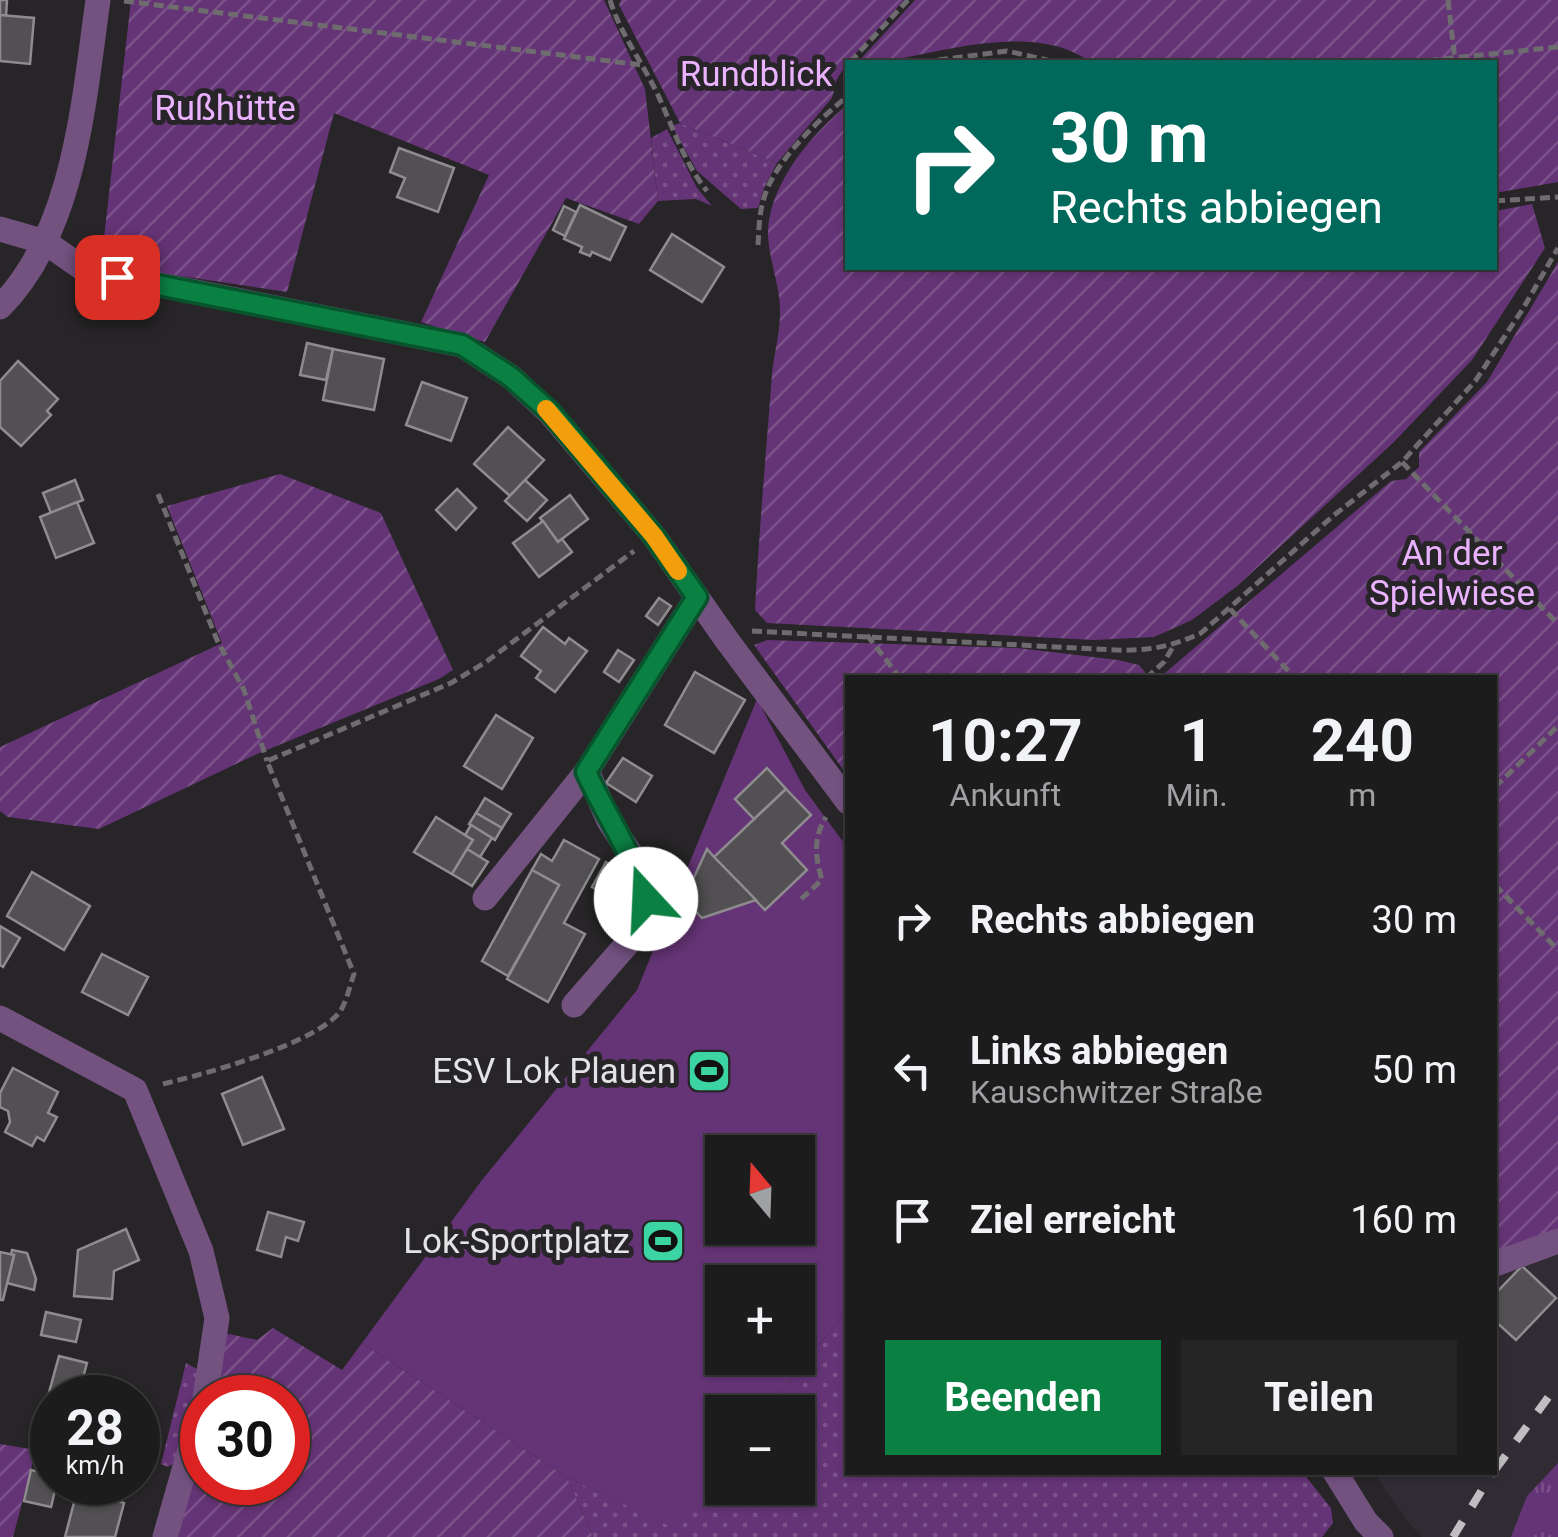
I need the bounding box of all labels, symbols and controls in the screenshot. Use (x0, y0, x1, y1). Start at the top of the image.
park label: Rundblick (680, 54, 833, 95)
park label: Rußhütte (154, 88, 296, 129)
text: 30 m (1050, 97, 1208, 179)
icon: right (885, 100, 1015, 230)
text: Rechts abbiegen (1050, 181, 1383, 234)
pin (75, 235, 160, 320)
icon: arrive (90, 250, 145, 305)
park label: An der Spielwiese (1369, 533, 1535, 614)
text: 10:27 (928, 705, 1083, 776)
text: 1 (1179, 705, 1214, 776)
text: 240 (1311, 705, 1414, 776)
text: Ankunft (950, 776, 1061, 814)
text: Min. (1166, 776, 1228, 814)
text: m (1348, 776, 1376, 814)
position arrow (594, 847, 698, 951)
icon: right (885, 893, 940, 948)
text: Rechts abbiegen (970, 898, 1255, 942)
text: 30 m (1372, 898, 1457, 942)
text: Links abbiegen (970, 1029, 1228, 1073)
icon: left (885, 1043, 940, 1098)
sports icon: ESV Lok Plauen (686, 1048, 732, 1094)
text: 50 m (1372, 1048, 1457, 1092)
place label: ESV Lok Plauen (432, 1051, 676, 1092)
text: Kauschwitzer Straße (970, 1073, 1263, 1111)
north arrow (705, 1135, 815, 1245)
map controls (705, 1135, 815, 1505)
icon: arrive (885, 1193, 940, 1248)
text: Ziel erreicht (970, 1198, 1176, 1242)
text: 160 m (1350, 1198, 1457, 1242)
sports icon: Lok-Sportplatz (640, 1218, 686, 1264)
place label: Lok-Sportplatz (403, 1221, 630, 1262)
button: + (705, 1265, 815, 1375)
button: Beenden (885, 1340, 1161, 1455)
button: Teilen (1181, 1340, 1457, 1455)
speed limit sign: 30 (180, 1375, 310, 1505)
button: − (705, 1395, 815, 1505)
text: 28 (66, 1399, 124, 1457)
text: km/h (66, 1451, 124, 1480)

